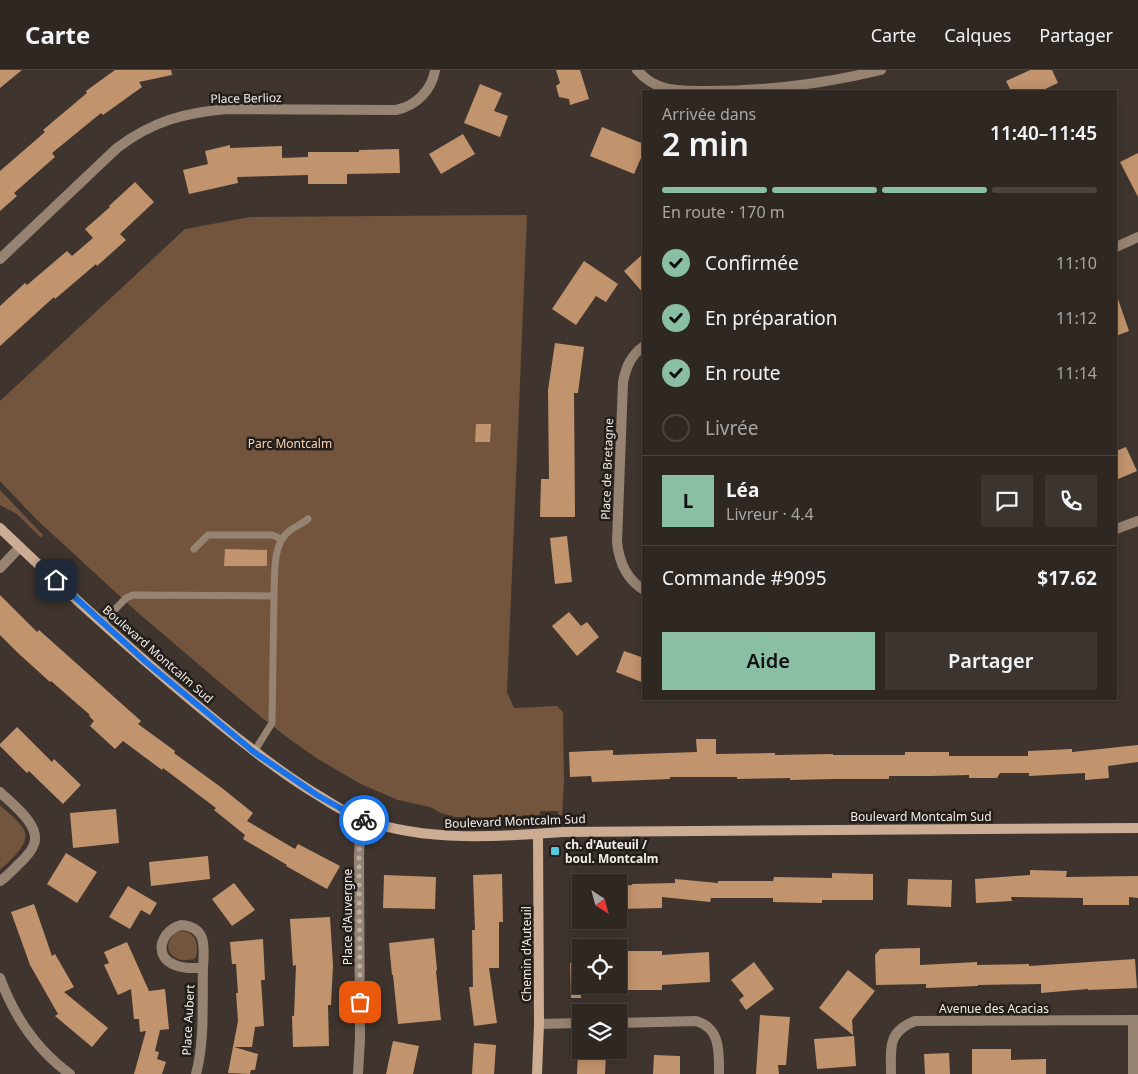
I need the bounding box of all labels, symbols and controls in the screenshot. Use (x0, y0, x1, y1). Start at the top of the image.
text: Carte (25, 18, 90, 51)
text: Carte (871, 23, 916, 47)
text: Calques (944, 23, 1011, 47)
text: Partager (1039, 23, 1113, 47)
street label: Place Berlioz (210, 89, 282, 107)
text: Arrivée dans (662, 103, 756, 125)
text: 11:40–11:45 (990, 120, 1097, 146)
text: 2 min (662, 122, 749, 165)
text: En route · 170 m (662, 201, 785, 223)
icon: check (662, 249, 690, 277)
text: Confirmée (705, 250, 799, 276)
text: 11:10 (1056, 252, 1097, 274)
icon: check (662, 304, 690, 332)
text: En préparation (705, 305, 838, 331)
text: 11:12 (1056, 307, 1097, 329)
icon: check (662, 359, 690, 387)
text: En route (705, 360, 781, 386)
text: 11:14 (1056, 362, 1097, 384)
text: Livrée (705, 415, 758, 441)
street label: Place de Bretagne (597, 418, 617, 520)
park label: Parc Montcalm (248, 435, 332, 452)
button: chat (981, 475, 1033, 527)
button: phone (1045, 475, 1097, 527)
text: Léa (726, 477, 759, 503)
text: L (683, 488, 693, 514)
text: Livreur · 4.4 (726, 503, 814, 525)
pin (35, 559, 77, 601)
text: Commande #9095 (662, 565, 827, 591)
text: $17.62 (1037, 565, 1097, 591)
icon: home (42, 566, 70, 594)
street label: Boulevard Montcalm Sud (99, 601, 217, 707)
button: Aide (662, 632, 875, 690)
button: Partager (885, 632, 1097, 690)
courier (339, 795, 389, 845)
icon: bike (350, 806, 378, 834)
street label: Boulevard Montcalm Sud (850, 808, 992, 825)
street label: Boulevard Montcalm Sud (444, 810, 586, 832)
place label: ch. d'Auteuil / boul. Montcalm (565, 836, 658, 867)
marker: ch. d'Auteuil / boul. Montcalm (549, 845, 561, 857)
street label: Place d'Auvergne (339, 869, 356, 965)
north arrow (572, 874, 628, 929)
map controls (572, 874, 627, 1059)
street label: Chemin d'Auteuil (518, 906, 535, 1002)
button: locate (572, 939, 627, 994)
pin (339, 981, 381, 1023)
street label: Place Aubert (178, 983, 198, 1056)
icon: bag (346, 988, 374, 1016)
street label: Avenue des Acacias (939, 1000, 1049, 1017)
button: layers (572, 1004, 627, 1059)

